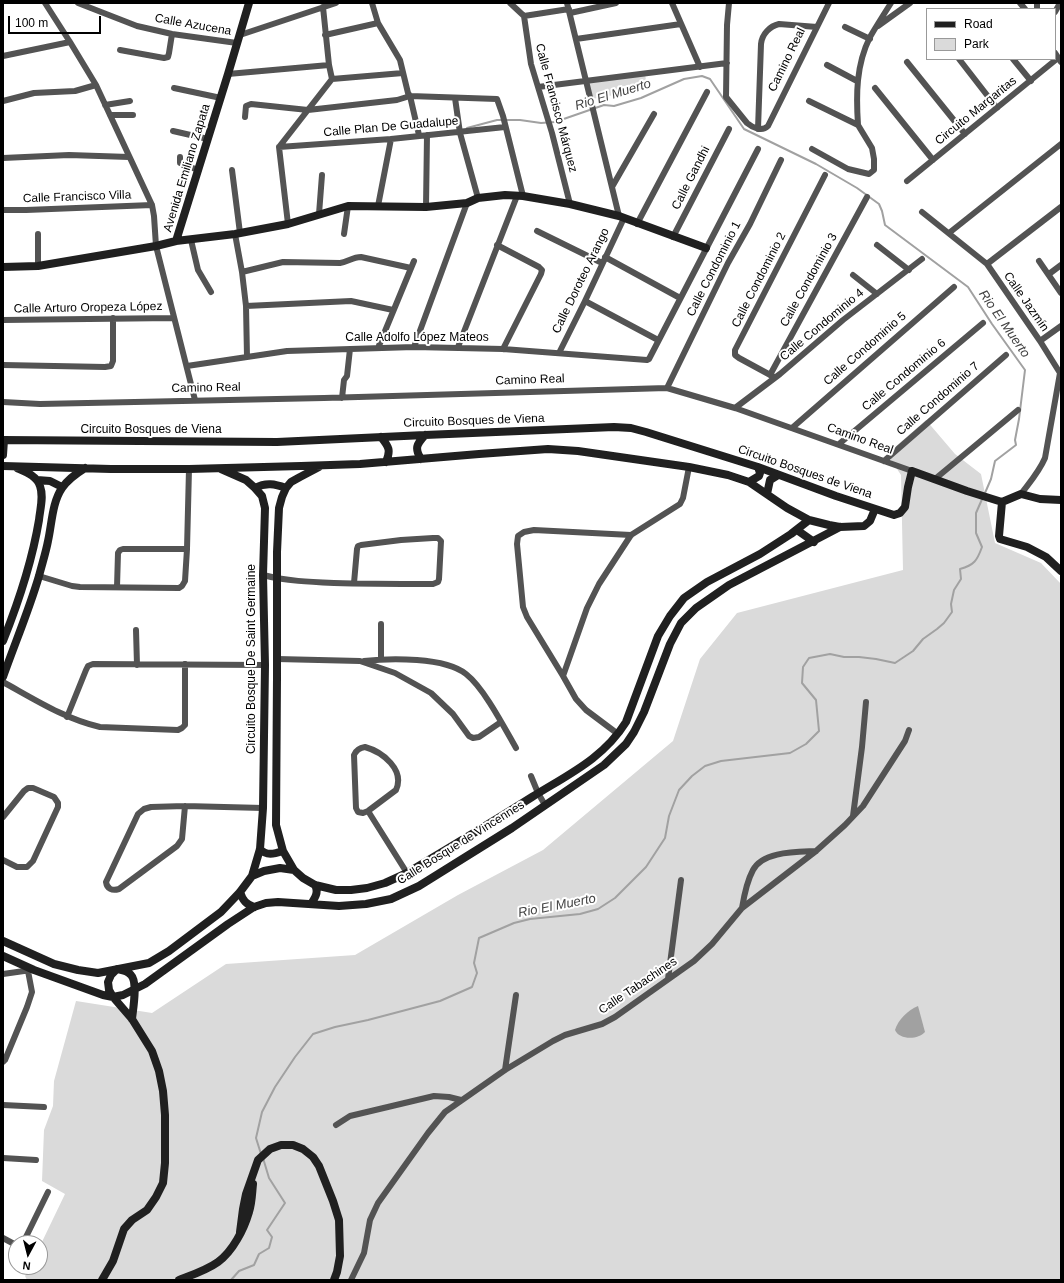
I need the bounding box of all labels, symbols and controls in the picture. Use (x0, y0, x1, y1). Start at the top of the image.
scale bar (10, 8, 103, 34)
legend (926, 8, 1056, 60)
street label: Calle Azucena (154, 11, 232, 39)
text: 100 m (15, 16, 48, 30)
text: Road (964, 17, 993, 31)
street label: Camino Real (765, 26, 809, 94)
text: Park (964, 37, 989, 51)
street label: Calle Francisco Márquez (532, 42, 580, 174)
street label: Circuito Margaritas (932, 74, 1020, 148)
water label: Rio El Muerto (573, 76, 653, 114)
street label: Avenida Emiliano Zapata (161, 102, 213, 234)
street label: Calle Plan De Guadalupe (323, 114, 459, 140)
street label: Calle Gandhi (669, 144, 713, 212)
street label: Calle Francisco Villa (23, 188, 131, 206)
street label: Calle Condominio 1 (684, 219, 744, 319)
street label: Calle Doroteo Arango (549, 226, 613, 336)
street label: Calle Condominio 2 (729, 230, 789, 330)
street label: Calle Condominio 3 (777, 231, 841, 329)
street label: Calle Jazmín (1000, 269, 1052, 335)
street label: Calle Condominio 4 (777, 286, 867, 364)
water label: Rio El Muerto (975, 287, 1033, 361)
street label: Calle Arturo Oropeza López (14, 300, 162, 316)
street label: Calle Condominio 5 (821, 309, 909, 389)
street label: Calle Adolfo López Mateos (345, 331, 489, 345)
street label: Calle Condominio 6 (859, 336, 949, 414)
street label: Calle Condominio 7 (894, 359, 982, 439)
street label: Camino Real (495, 372, 565, 388)
street label: Camino Real (171, 380, 241, 396)
street label: Circuito Bosques de Viena (403, 411, 545, 431)
street label: Camino Real (825, 420, 895, 458)
street label: Circuito Bosques de Viena (80, 423, 222, 437)
street label: Circuito Bosques de Viena (736, 442, 874, 502)
street label: Circuito Bosque De Saint Germaine (245, 564, 259, 754)
street label: Calle Bosque de Vincennes (395, 798, 527, 888)
water label: Rio El Muerto (517, 891, 597, 921)
street label: Calle Tabachines (596, 954, 680, 1018)
north arrow (8, 1235, 48, 1275)
text: N (22, 1259, 31, 1272)

